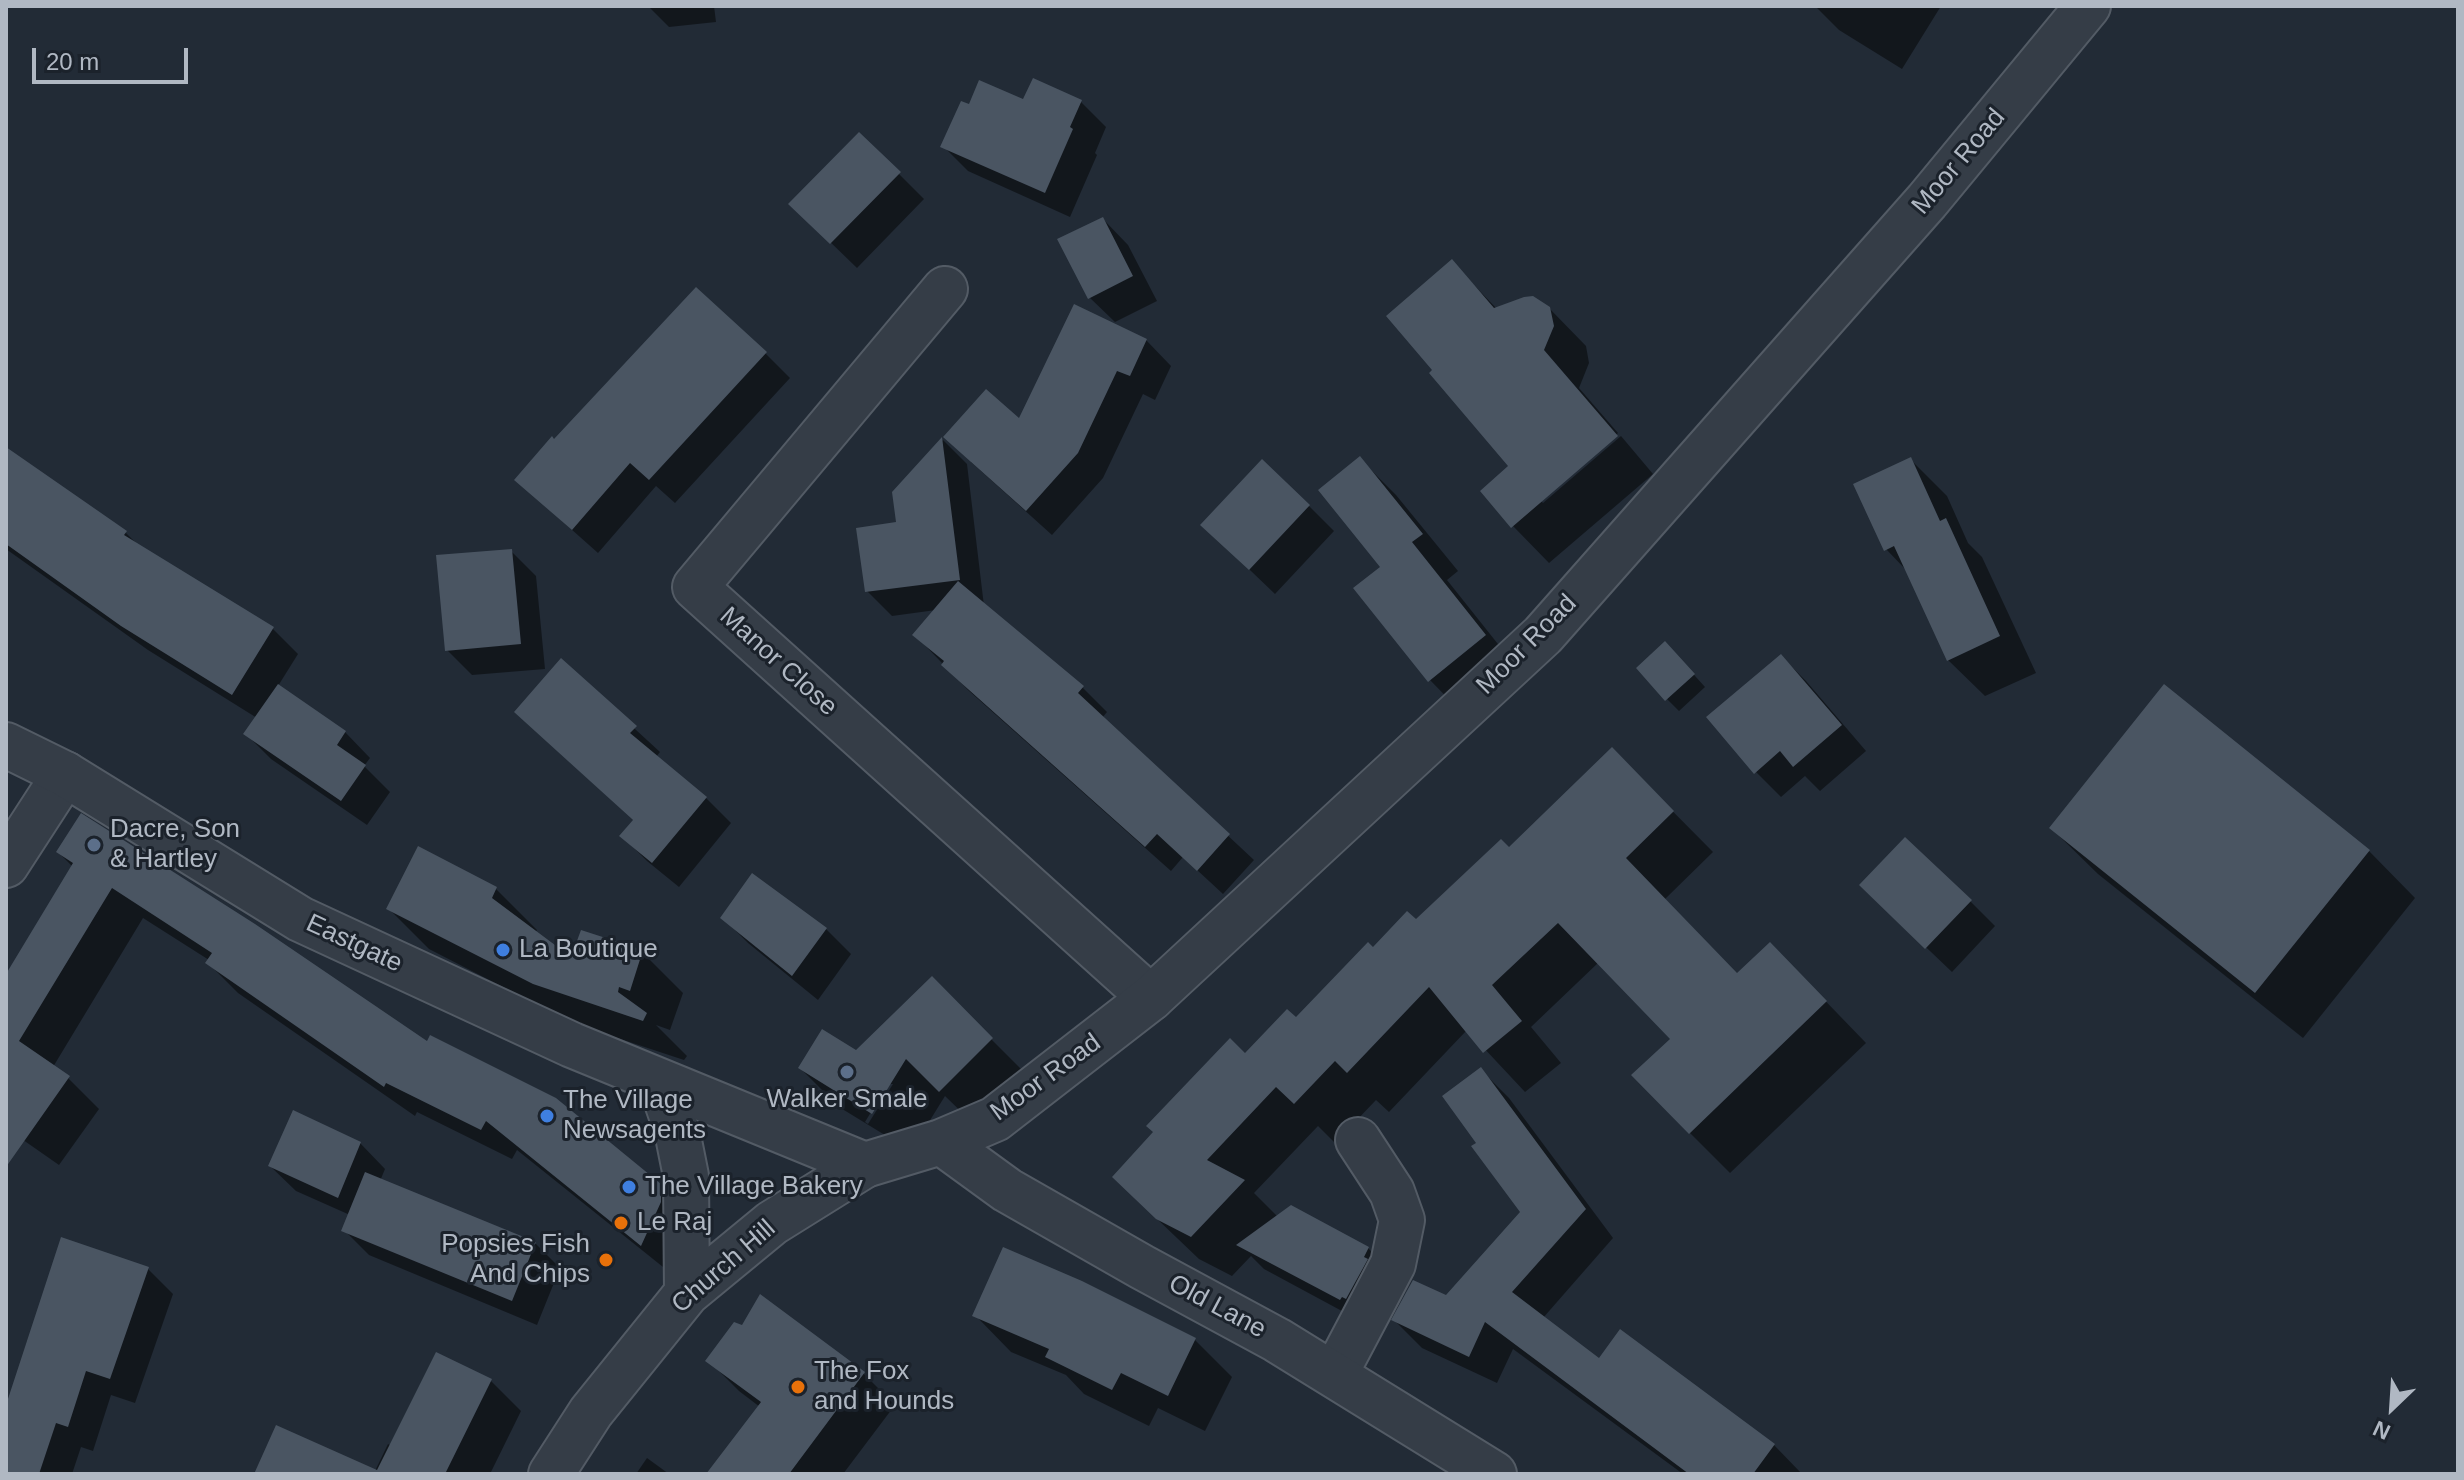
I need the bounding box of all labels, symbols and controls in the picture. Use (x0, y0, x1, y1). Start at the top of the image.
scale bar (36, 32, 192, 82)
text: 20 m (46, 48, 99, 75)
street label: Moor Road (1906, 103, 2012, 221)
street label: Moor Road (1470, 588, 1584, 702)
street label: Manor Close (713, 601, 843, 723)
place label: Dacre, Son & Hartley (110, 814, 240, 876)
marker: Dacre, Son & Hartley (85, 836, 103, 854)
street label: Eastgate (301, 908, 407, 980)
place label: La Boutique (519, 934, 658, 966)
marker: La Boutique (494, 941, 512, 959)
street label: Moor Road (985, 1028, 1107, 1128)
marker: Walker Smale (838, 1063, 856, 1081)
place label: Walker Smale (767, 1084, 927, 1116)
place label: The Village Newsagents (563, 1085, 706, 1146)
marker: The Village Newsagents (538, 1107, 556, 1125)
place label: The Village Bakery (645, 1171, 863, 1203)
marker: The Village Bakery (620, 1178, 638, 1196)
place label: Le Raj (637, 1207, 712, 1239)
marker: Le Raj (612, 1214, 630, 1232)
street label: Church Hill (666, 1214, 782, 1320)
place label: Popsies Fish And Chips (441, 1229, 590, 1290)
marker: Popsies Fish And Chips (597, 1251, 615, 1269)
street label: Old Lane (1163, 1268, 1271, 1346)
place label: The Fox and Hounds (814, 1356, 954, 1418)
north arrow (2352, 1368, 2432, 1448)
marker: The Fox and Hounds (789, 1378, 807, 1396)
text: N (2369, 1416, 2394, 1445)

